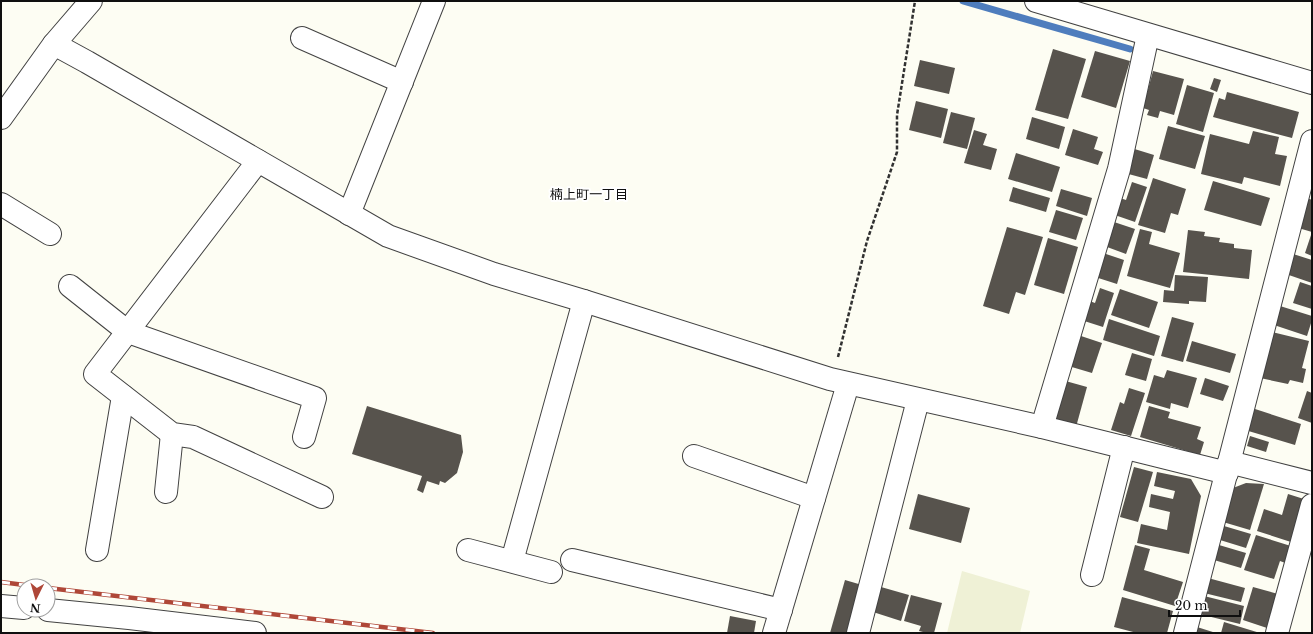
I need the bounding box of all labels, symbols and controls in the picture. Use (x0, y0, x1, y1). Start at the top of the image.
district label: 楠上町一丁目 (550, 186, 628, 203)
north arrow (16, 578, 56, 618)
scale bar (1169, 592, 1240, 618)
text: 20 m (1175, 598, 1207, 613)
text: N (29, 600, 41, 615)

